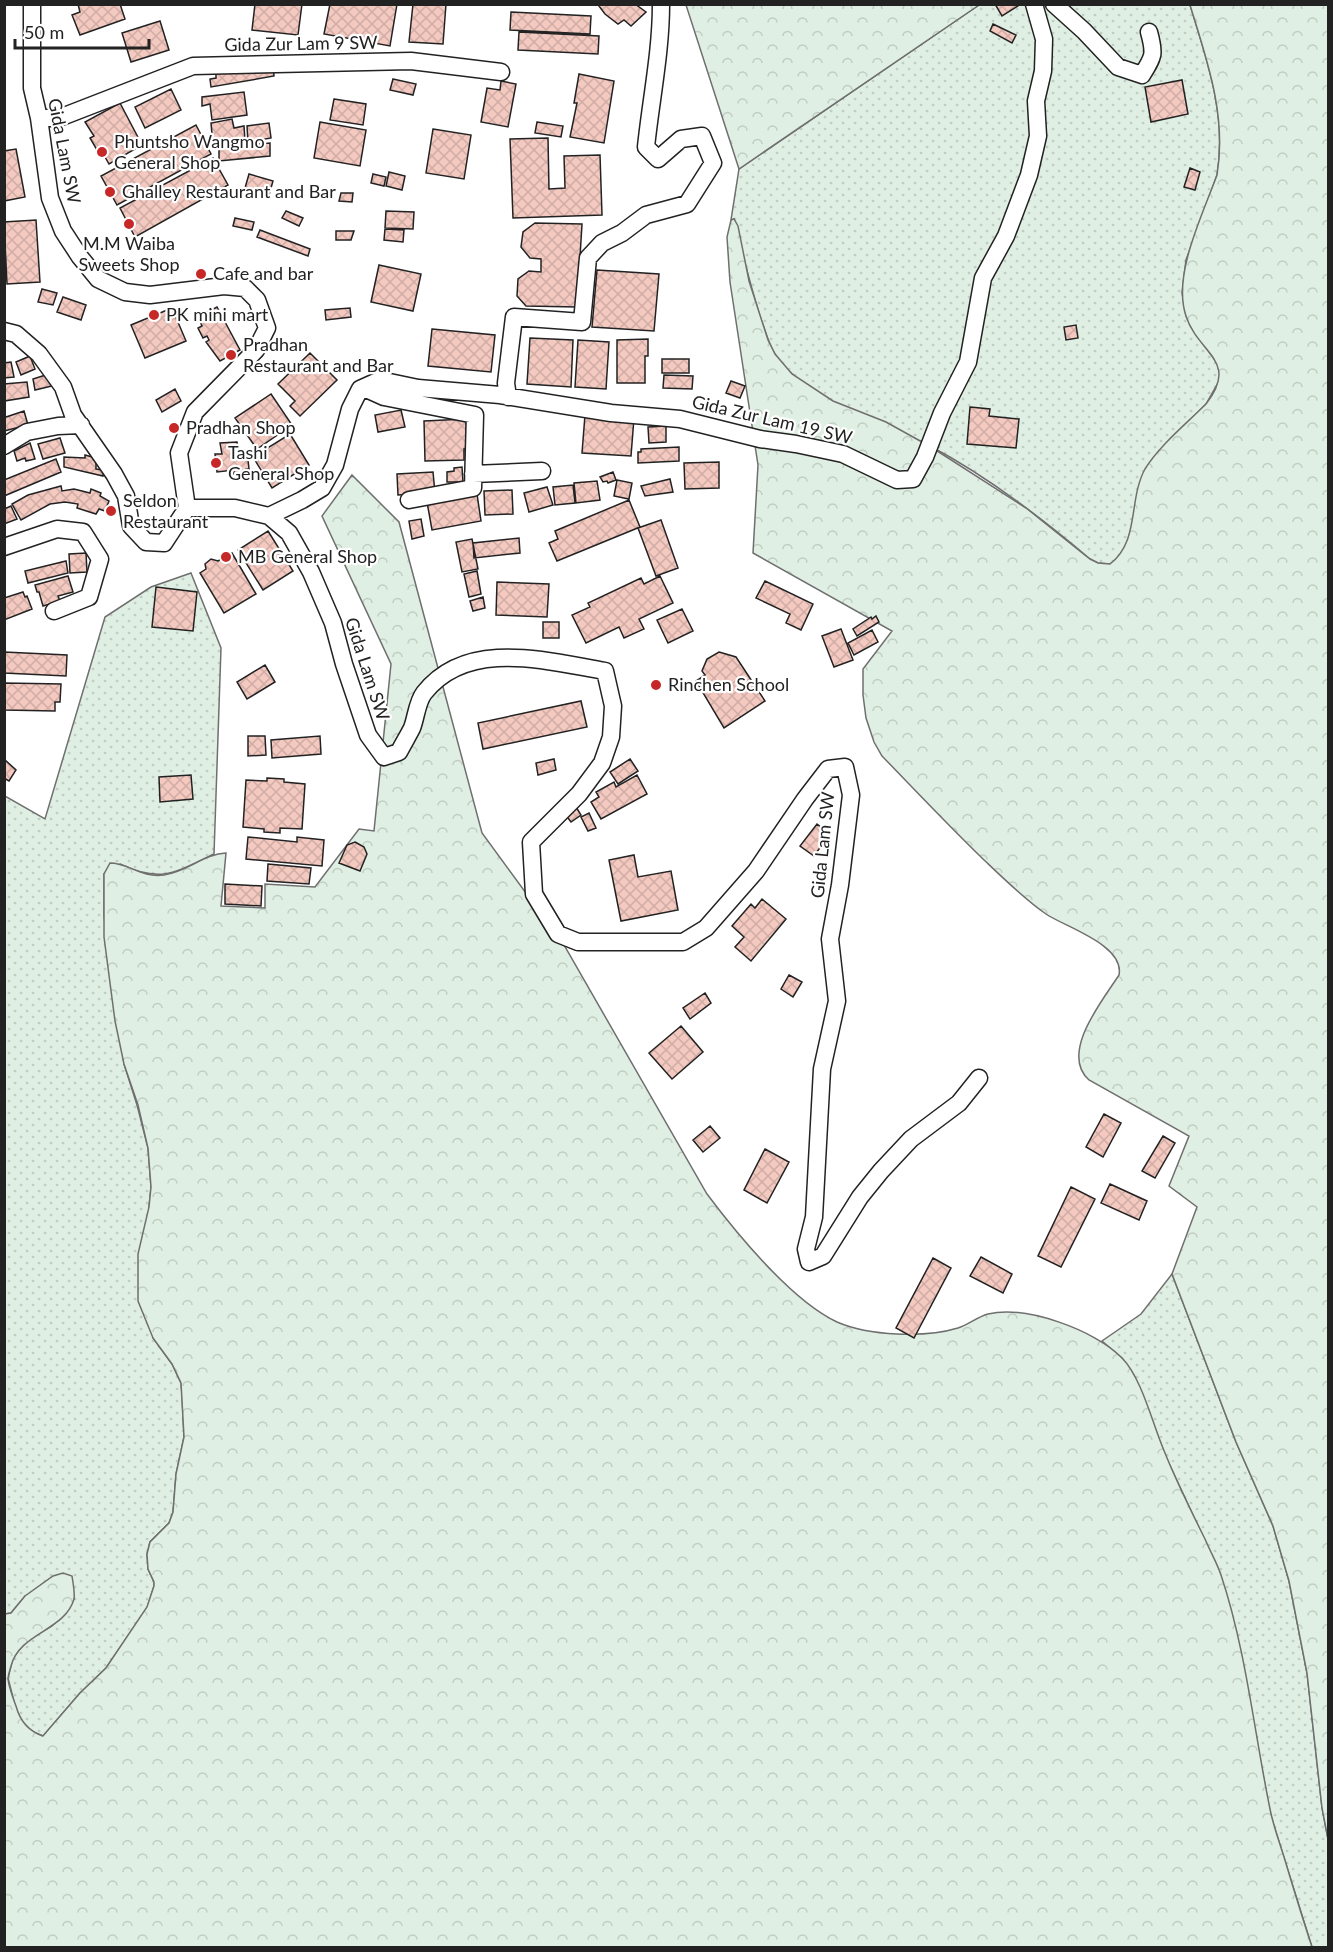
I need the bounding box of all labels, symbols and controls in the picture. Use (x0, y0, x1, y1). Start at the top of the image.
scale bar (15, 12, 148, 50)
text: 50 m (24, 21, 64, 43)
street label: Gida Zur Lam 9 SW (224, 31, 378, 55)
street label: Gida Lam SW (44, 96, 86, 206)
place label: Phuntsho Wangmo General Shop (114, 130, 265, 173)
marker: Phuntsho Wangmo General Shop (95, 145, 109, 159)
place label: Ghalley Restaurant and Bar (122, 180, 336, 202)
marker: Ghalley Restaurant and Bar (103, 185, 117, 199)
marker: M.M Waiba Sweets Shop (122, 217, 136, 231)
place label: M.M Waiba Sweets Shop (78, 232, 180, 275)
place label: Cafe and bar (213, 262, 314, 284)
marker: Cafe and bar (194, 267, 208, 281)
place label: PK mini mart (166, 303, 269, 325)
marker: PK mini mart (147, 308, 161, 322)
place label: Pradhan Restaurant and Bar (243, 333, 394, 376)
marker: Pradhan Restaurant and Bar (224, 348, 238, 362)
street label: Gida Zur Lam 19 SW (690, 390, 855, 448)
place label: Pradhan Shop (186, 416, 296, 438)
marker: Pradhan Shop (167, 421, 181, 435)
place label: Tashi General Shop (228, 441, 334, 484)
marker: Tashi General Shop (209, 456, 223, 470)
place label: Seldon Restaurant (123, 489, 209, 532)
marker: Seldon Restaurant (104, 504, 118, 518)
place label: MB General Shop (238, 545, 377, 567)
marker: MB General Shop (219, 550, 233, 564)
street label: Gida Lam SW (341, 614, 395, 723)
place label: Rinchen School (668, 673, 789, 695)
marker: Rinchen School (649, 678, 663, 692)
street label: Gida Lam SW (805, 790, 839, 899)

